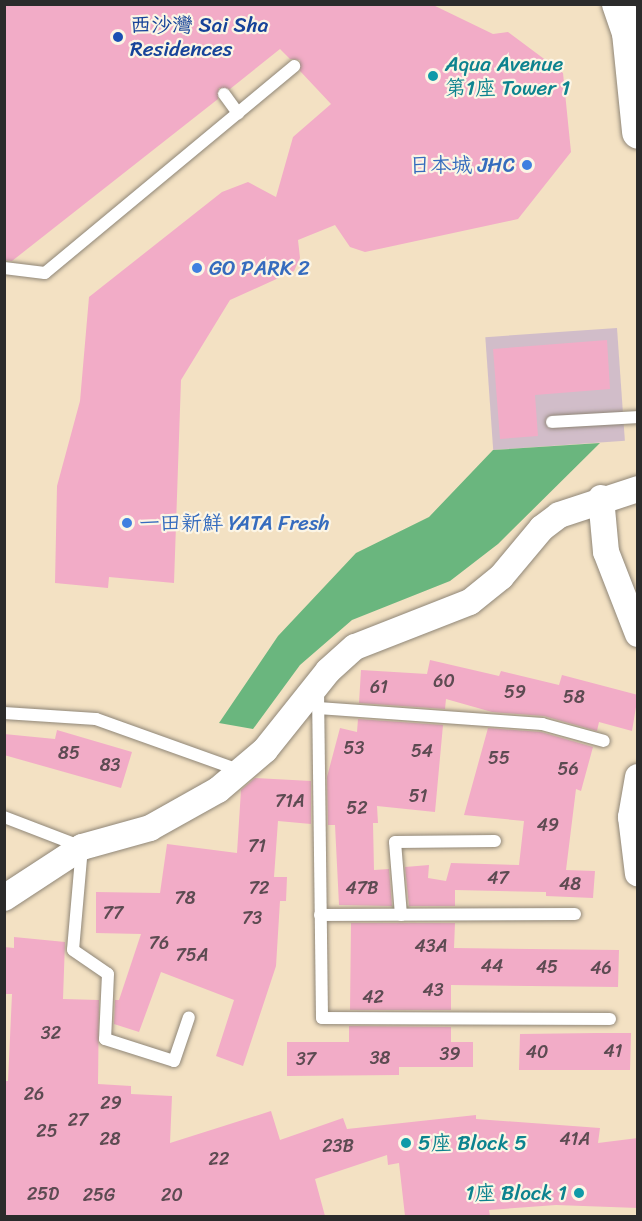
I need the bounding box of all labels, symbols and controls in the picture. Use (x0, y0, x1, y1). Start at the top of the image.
place label: 西沙灣 Sai Sha Residences (130, 12, 268, 62)
marker: 西沙灣 Sai Sha Residences (111, 30, 125, 44)
place label: Aqua Avenue 第1座 Tower 1 (445, 51, 570, 101)
marker: Aqua Avenue 第1座 Tower 1 (426, 69, 440, 83)
place label: 日本城 JHC (409, 152, 515, 178)
marker: 日本城 JHC (520, 158, 534, 172)
place label: GO PARK 2 (209, 255, 309, 281)
marker: GO PARK 2 (190, 261, 204, 275)
place label: 一田新鮮 YATA Fresh (139, 510, 330, 536)
marker: 一田新鮮 YATA Fresh (120, 516, 134, 530)
house number: 60 (433, 670, 455, 692)
house number: 61 (370, 676, 388, 698)
house number: 59 (504, 681, 526, 703)
house number: 58 (563, 686, 585, 708)
house number: 53 (344, 737, 364, 759)
house number: 54 (411, 740, 433, 762)
house number: 85 (58, 742, 80, 764)
house number: 55 (488, 747, 510, 769)
house number: 83 (100, 754, 120, 776)
house number: 56 (557, 758, 579, 780)
house number: 51 (409, 785, 427, 807)
house number: 71A (275, 790, 305, 812)
house number: 52 (346, 797, 368, 819)
house number: 49 (537, 814, 559, 836)
house number: 71 (248, 835, 266, 857)
house number: 47 (487, 867, 509, 889)
house number: 48 (559, 873, 581, 895)
house number: 72 (249, 877, 269, 899)
house number: 47B (346, 877, 378, 899)
house number: 78 (174, 887, 196, 909)
house number: 77 (103, 902, 123, 924)
house number: 73 (242, 907, 262, 929)
house number: 76 (149, 932, 169, 954)
house number: 43A (415, 935, 447, 957)
house number: 75A (175, 944, 209, 966)
house number: 44 (481, 955, 503, 977)
house number: 45 (536, 956, 558, 978)
house number: 46 (590, 957, 612, 979)
house number: 43 (422, 979, 444, 1001)
house number: 42 (362, 986, 384, 1008)
house number: 32 (41, 1022, 61, 1044)
house number: 41 (604, 1040, 622, 1062)
house number: 40 (526, 1041, 548, 1063)
house number: 39 (440, 1043, 460, 1065)
house number: 38 (370, 1047, 390, 1069)
house number: 37 (296, 1048, 316, 1070)
house number: 26 (24, 1083, 44, 1105)
house number: 29 (100, 1092, 122, 1114)
house number: 27 (68, 1109, 88, 1131)
house number: 25 (36, 1120, 58, 1142)
house number: 28 (99, 1128, 121, 1150)
house number: 41A (560, 1128, 590, 1150)
place label: 5座 Block 5 (418, 1130, 527, 1156)
house number: 23B (322, 1135, 354, 1157)
marker: 5座 Block 5 (399, 1136, 413, 1150)
house number: 22 (209, 1148, 229, 1170)
place label: 1座 Block 1 (466, 1180, 567, 1206)
house number: 25D (27, 1183, 59, 1205)
house number: 25G (83, 1184, 115, 1206)
house number: 20 (161, 1184, 183, 1206)
marker: 1座 Block 1 (572, 1186, 586, 1200)

